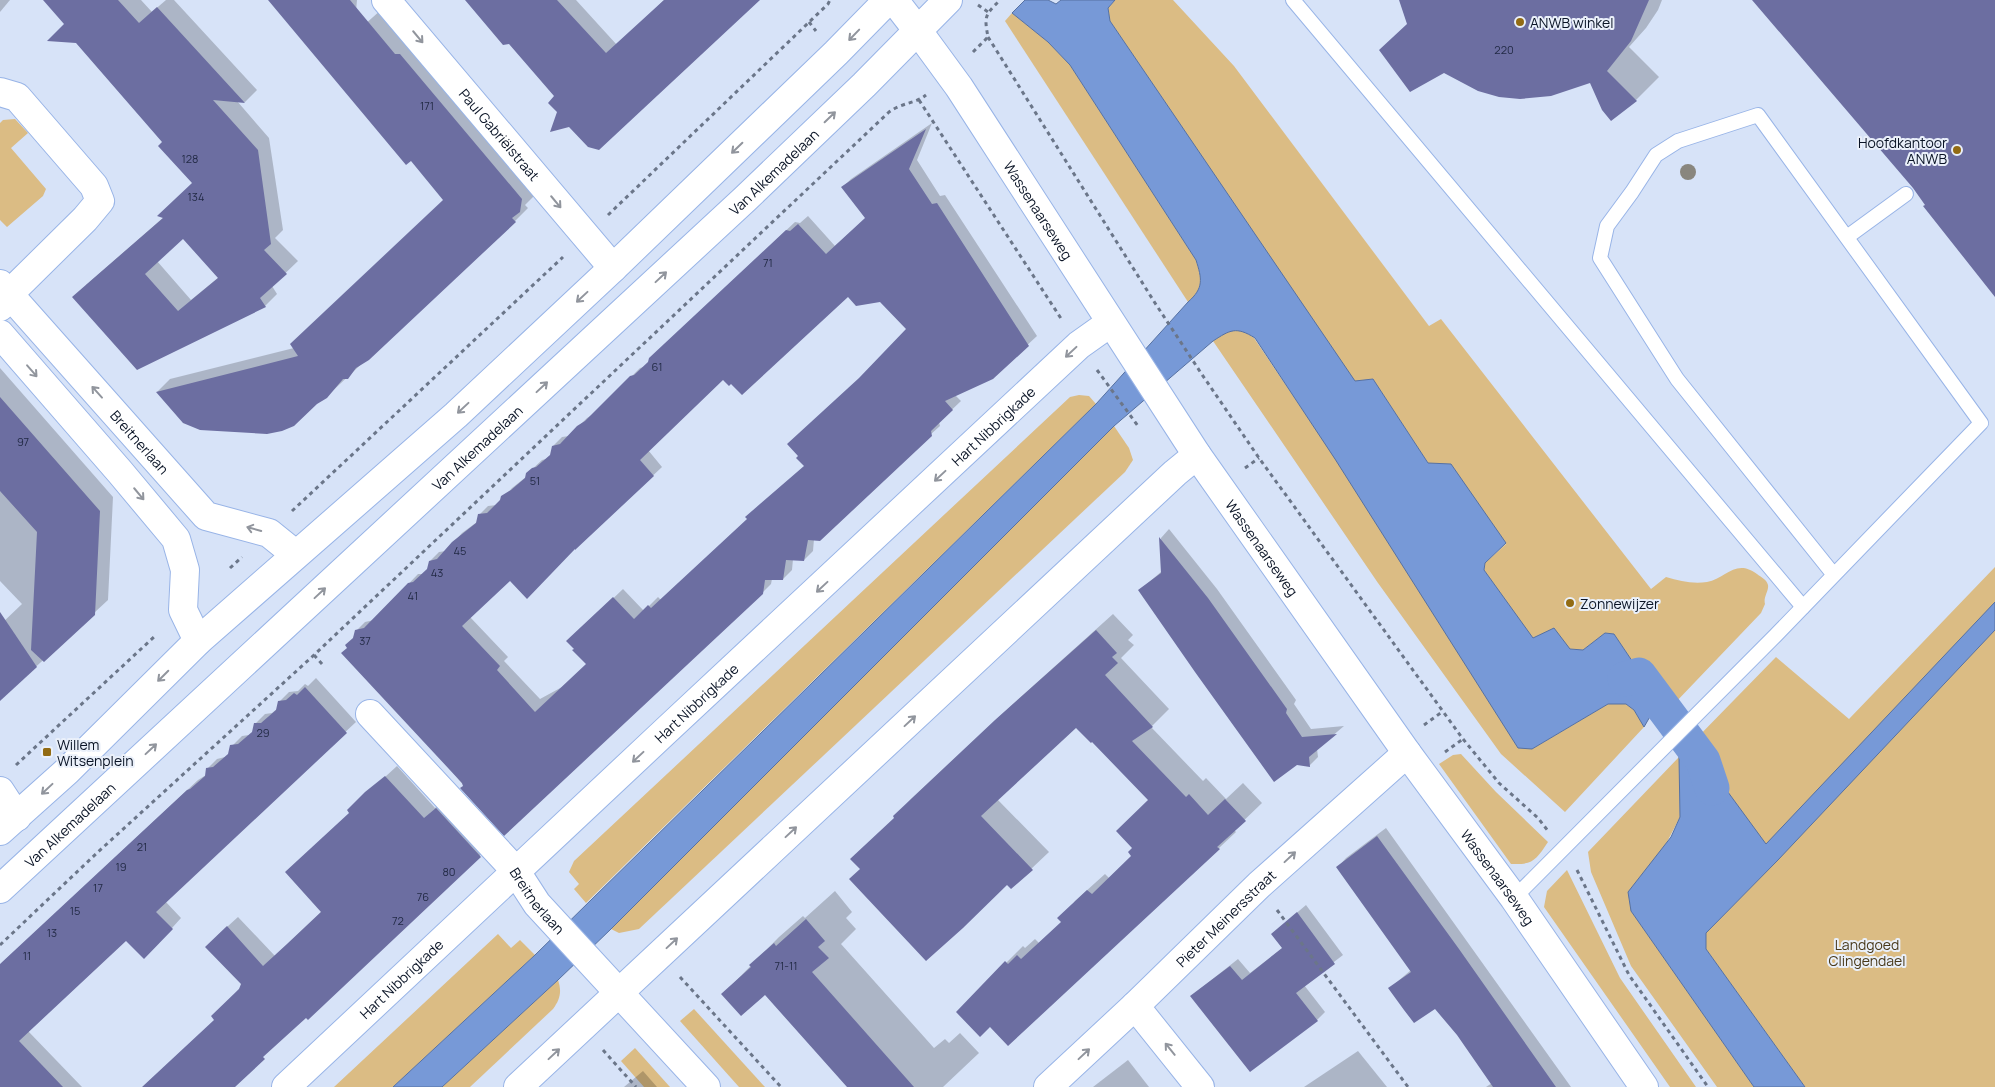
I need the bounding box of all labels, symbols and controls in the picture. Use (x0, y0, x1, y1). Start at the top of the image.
place label: ANWB winkel (1530, 13, 1614, 32)
marker: ANWB winkel (1514, 16, 1526, 28)
one-way arrow (848, 29, 860, 41)
one-way arrow (412, 31, 423, 44)
house number: 220 (1494, 42, 1514, 57)
street label: Paul Gabriëlstraat (455, 84, 544, 185)
house number: 171 (420, 98, 434, 113)
one-way arrow (824, 111, 836, 123)
street label: Van Alkemadelaan (725, 124, 822, 219)
place label: Hoofdkantoor ANWB (1858, 133, 1947, 168)
one-way arrow (731, 142, 744, 154)
marker: Hoofdkantoor ANWB (1951, 144, 1963, 156)
house number: 128 (182, 151, 198, 166)
street label: Wassenaarseweg (1000, 157, 1077, 263)
house number: 134 (188, 189, 204, 204)
one-way arrow (550, 196, 561, 209)
house number: 71 (763, 255, 773, 270)
one-way arrow (655, 271, 668, 283)
one-way arrow (576, 291, 588, 303)
one-way arrow (1065, 346, 1078, 358)
house number: 61 (652, 359, 662, 374)
one-way arrow (26, 364, 38, 377)
one-way arrow (536, 381, 548, 393)
street label: Hart Nibbrigkade (947, 382, 1039, 470)
one-way arrow (91, 385, 102, 398)
street label: Van Alkemadelaan (428, 401, 526, 494)
one-way arrow (457, 402, 470, 414)
street label: Breitnerlaan (107, 406, 174, 478)
house number: 97 (17, 434, 29, 449)
one-way arrow (934, 470, 947, 482)
house number: 51 (530, 473, 540, 488)
one-way arrow (133, 487, 144, 500)
street label: Wassenaarseweg (1222, 496, 1303, 600)
one-way arrow (247, 524, 263, 534)
house number: 45 (454, 543, 466, 558)
house number: 43 (431, 565, 443, 580)
one-way arrow (816, 581, 828, 593)
one-way arrow (314, 587, 326, 599)
house number: 41 (408, 588, 418, 603)
place label: Zonnewijzer (1580, 594, 1659, 613)
marker: Zonnewijzer (1564, 597, 1576, 609)
house number: 37 (359, 633, 371, 648)
street label: Hart Nibbrigkade (650, 659, 742, 746)
one-way arrow (158, 669, 170, 681)
one-way arrow (903, 715, 916, 727)
house number: 29 (256, 725, 270, 740)
place label: Willem Witsenplein (57, 735, 134, 770)
one-way arrow (145, 743, 158, 755)
marker: Willem Witsenplein (41, 746, 53, 758)
one-way arrow (632, 751, 645, 763)
street label: Van Alkemadelaan (20, 778, 119, 871)
one-way arrow (41, 783, 54, 795)
street label: Wassenaarseweg (1457, 825, 1539, 929)
one-way arrow (785, 826, 797, 838)
house number: 21 (137, 839, 147, 854)
one-way arrow (1283, 851, 1296, 863)
house number: 19 (115, 859, 127, 874)
street label: Breitnerlaan (506, 863, 569, 938)
house number: 80 (442, 864, 456, 879)
street label: Pieter Meinersstraat (1171, 865, 1280, 971)
house number: 17 (93, 880, 103, 895)
house number: 76 (417, 889, 429, 904)
house number: 15 (70, 903, 80, 918)
house number: 72 (392, 913, 404, 928)
house number: 13 (47, 925, 57, 940)
street label: Hart Nibbrigkade (355, 935, 447, 1023)
park label: Landgoed Clingendael (1829, 935, 1905, 970)
one-way arrow (666, 937, 679, 949)
house number: 11 (23, 948, 31, 963)
house number: 71-11 (774, 958, 798, 973)
one-way arrow (1164, 1043, 1175, 1056)
one-way arrow (547, 1048, 560, 1060)
one-way arrow (1077, 1048, 1090, 1060)

